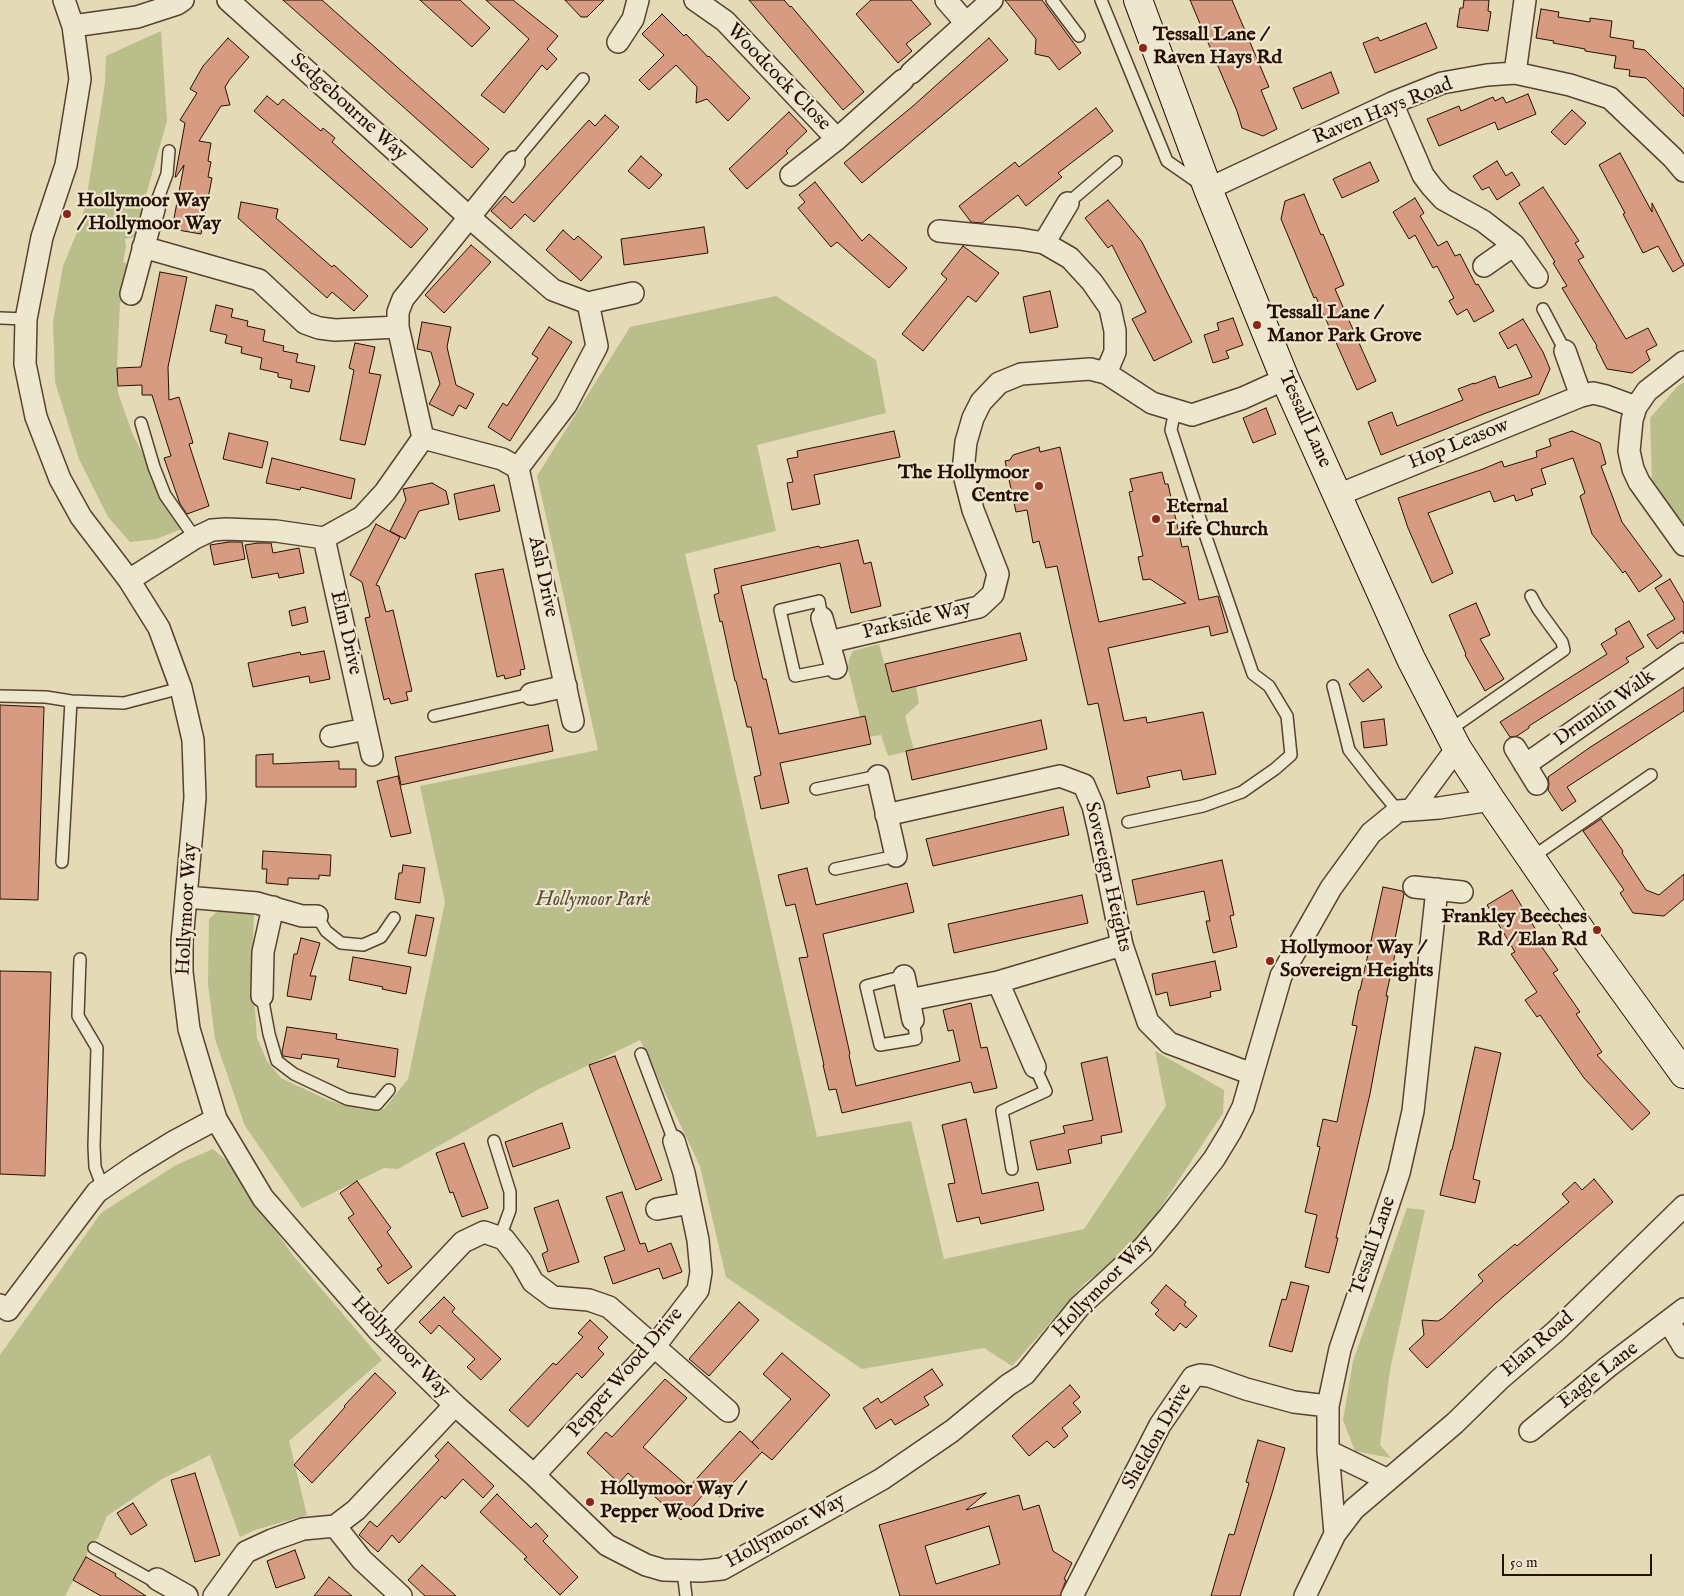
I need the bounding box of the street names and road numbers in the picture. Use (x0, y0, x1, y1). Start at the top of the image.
street label: Woodcock Close (721, 19, 835, 137)
street label: Sedgebourne Way (284, 49, 412, 167)
street label: Raven Hays Road (1310, 73, 1456, 151)
street label: Tessall Lane (1272, 368, 1336, 472)
street label: Hop Leasow (1405, 414, 1513, 476)
street label: Ash Drive (522, 534, 562, 620)
street label: Elm Drive (324, 589, 366, 677)
street label: Parkside Way (860, 596, 974, 646)
street label: Drumlin Walk (1550, 665, 1660, 753)
street label: Sovereign Heights (1078, 800, 1136, 954)
street label: Hollymoor Way (173, 842, 203, 976)
street label: Tessall Lane (1346, 1194, 1402, 1298)
street label: Hollymoor Way (1048, 1231, 1158, 1343)
street label: Hollymoor Way (345, 1292, 455, 1404)
street label: Pepper Wood Drive (563, 1303, 689, 1443)
street label: Elan Road (1497, 1307, 1579, 1383)
street label: Eagle Lane (1554, 1337, 1644, 1415)
street label: Sheldon Drive (1118, 1380, 1198, 1494)
street label: Hollymoor Way (722, 1489, 850, 1575)

